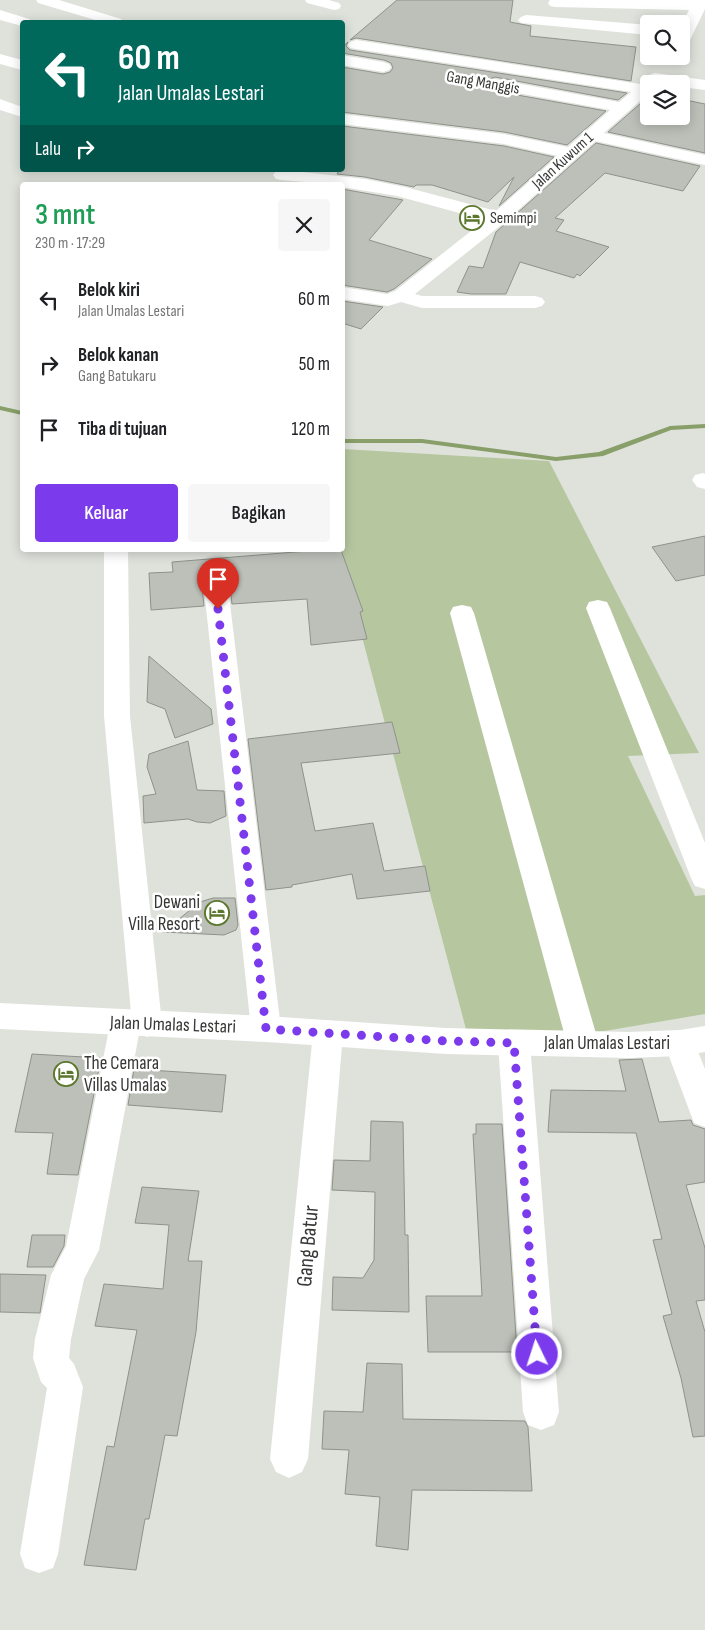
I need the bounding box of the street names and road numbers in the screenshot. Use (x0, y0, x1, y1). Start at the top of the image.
street label: Gang Manggis (445, 67, 521, 99)
street label: Jalan Kuwum 1 (528, 128, 598, 194)
street label: Jalan Umalas Lestari (109, 1011, 236, 1039)
street label: Jalan Umalas Lestari (543, 1032, 670, 1055)
street label: Gang Batur (291, 1204, 325, 1288)

